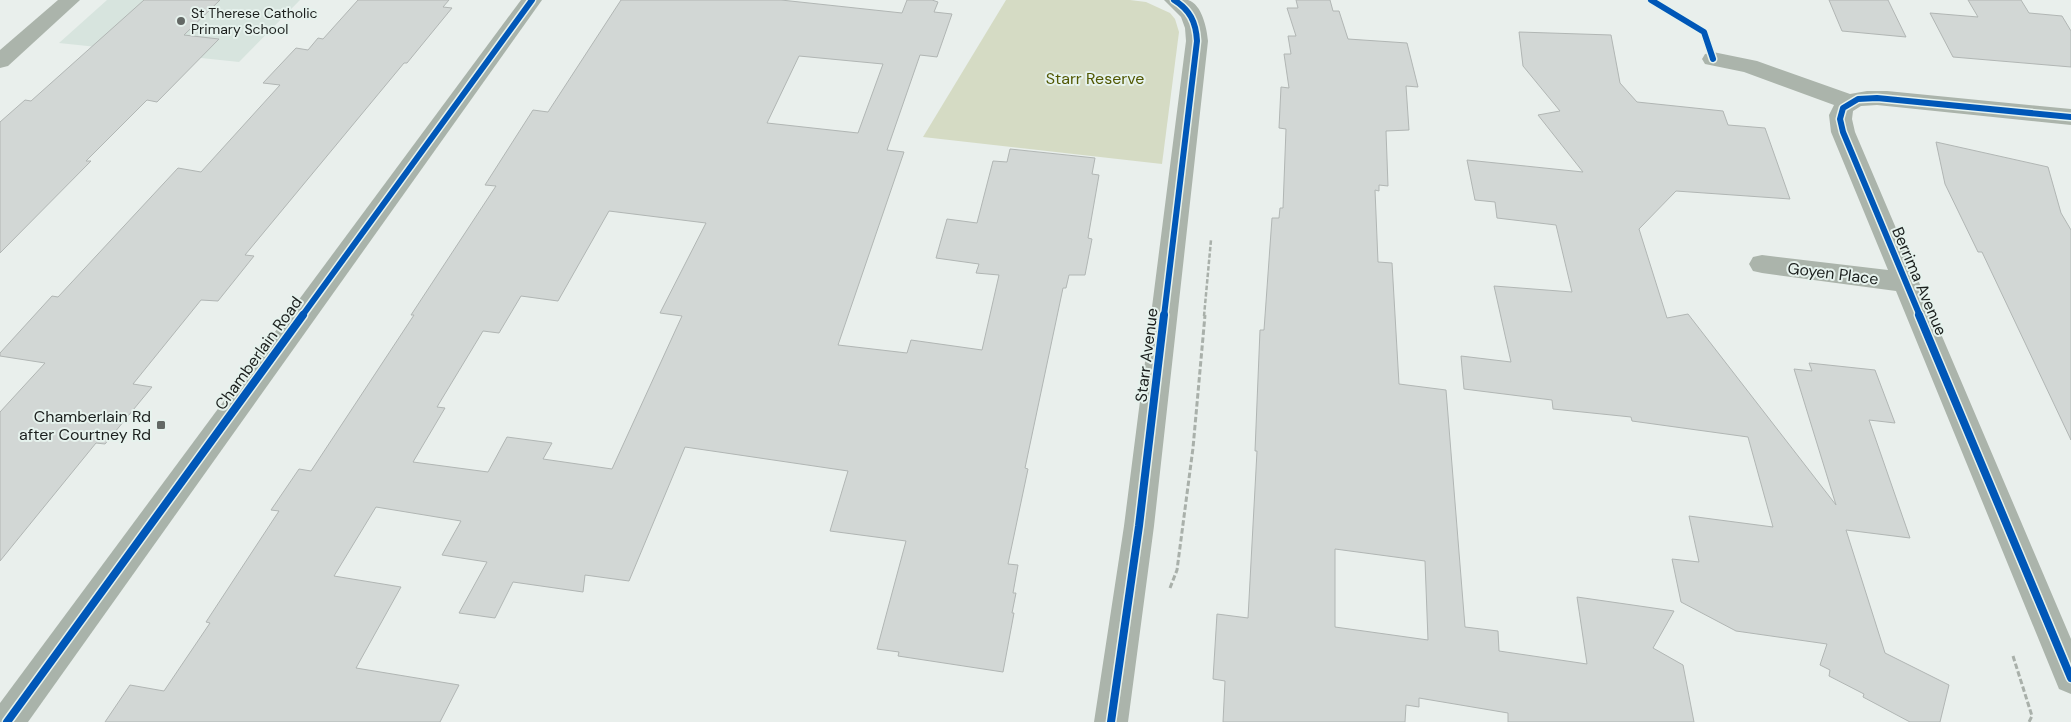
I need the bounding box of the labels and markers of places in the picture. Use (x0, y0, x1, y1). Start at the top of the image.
place label: St Therese Catholic Primary School (191, 4, 318, 38)
marker: St Therese Catholic Primary School (175, 15, 187, 27)
place label: Chamberlain Rd after Courtney Rd (19, 406, 151, 445)
marker: Chamberlain Rd after Courtney Rd (155, 419, 167, 431)

